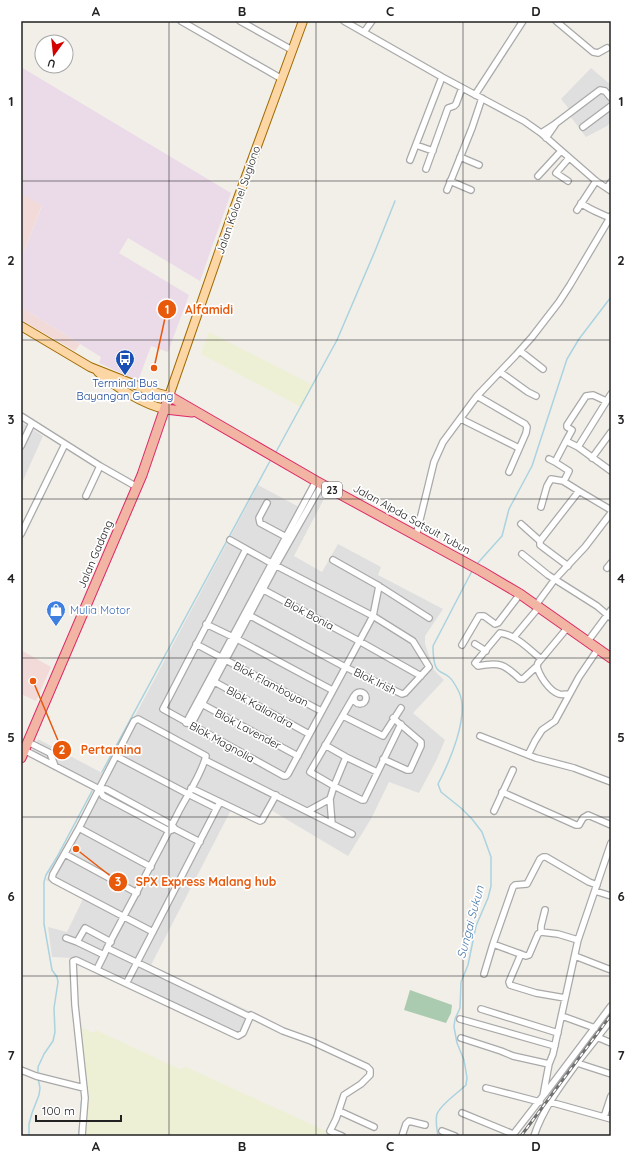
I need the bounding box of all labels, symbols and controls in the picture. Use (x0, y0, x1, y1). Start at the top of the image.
text: A (92, 3, 101, 19)
text: B (238, 3, 246, 19)
text: C (386, 3, 394, 19)
text: D (531, 3, 541, 19)
north arrow (34, 34, 74, 74)
text: U (46, 56, 57, 71)
text: 1 (8, 93, 14, 109)
text: 1 (618, 93, 624, 109)
street label: Jalan Kolonel Sugiono (213, 144, 263, 256)
text: 2 (7, 252, 15, 268)
text: 2 (617, 252, 625, 268)
callout: Alfamidi (157, 297, 241, 321)
text: 1 (165, 302, 169, 317)
text: Alfamidi (185, 302, 233, 317)
bus stop icon: Terminal Bus Bayangan Gadang (114, 348, 136, 376)
place label: Terminal Bus Bayangan Gadang (77, 376, 173, 403)
text: 3 (8, 411, 15, 427)
text: 3 (618, 411, 625, 427)
street label: Jalan Aipda Satsuit Tubun (351, 481, 473, 557)
road number: 23 (322, 482, 342, 498)
street label: Jalan Gadang (74, 518, 116, 590)
text: 4 (7, 570, 15, 586)
text: 4 (617, 570, 625, 586)
street label: Blok Bonia (282, 595, 336, 633)
shop icon: Mulia Motor (45, 599, 67, 627)
place label: Mulia Motor (70, 603, 131, 617)
street label: Blok Flamboyan (231, 658, 311, 710)
street label: Blok Irish (351, 665, 399, 697)
street label: Blok Kaliandra (224, 683, 296, 731)
street label: Blok Lavender (213, 706, 284, 753)
street label: Blok Magnolia (187, 718, 257, 766)
text: 5 (7, 729, 15, 745)
text: 5 (617, 729, 625, 745)
callout: Pertamina (52, 738, 149, 762)
text: 2 (59, 742, 66, 757)
text: Pertamina (81, 742, 141, 757)
callout: SPX Express Malang hub (108, 870, 284, 894)
text: 3 (115, 874, 121, 889)
text: SPX Express Malang hub (136, 874, 277, 889)
water label: Sungai Sukun (453, 883, 487, 960)
text: 6 (7, 888, 15, 904)
text: 6 (617, 888, 625, 904)
text: 7 (7, 1047, 15, 1063)
text: 7 (617, 1047, 625, 1063)
scale bar (36, 1097, 121, 1123)
text: 100 m (42, 1103, 75, 1118)
text: A (92, 1138, 101, 1154)
text: B (238, 1138, 246, 1154)
text: C (386, 1138, 394, 1154)
text: D (531, 1138, 541, 1154)

